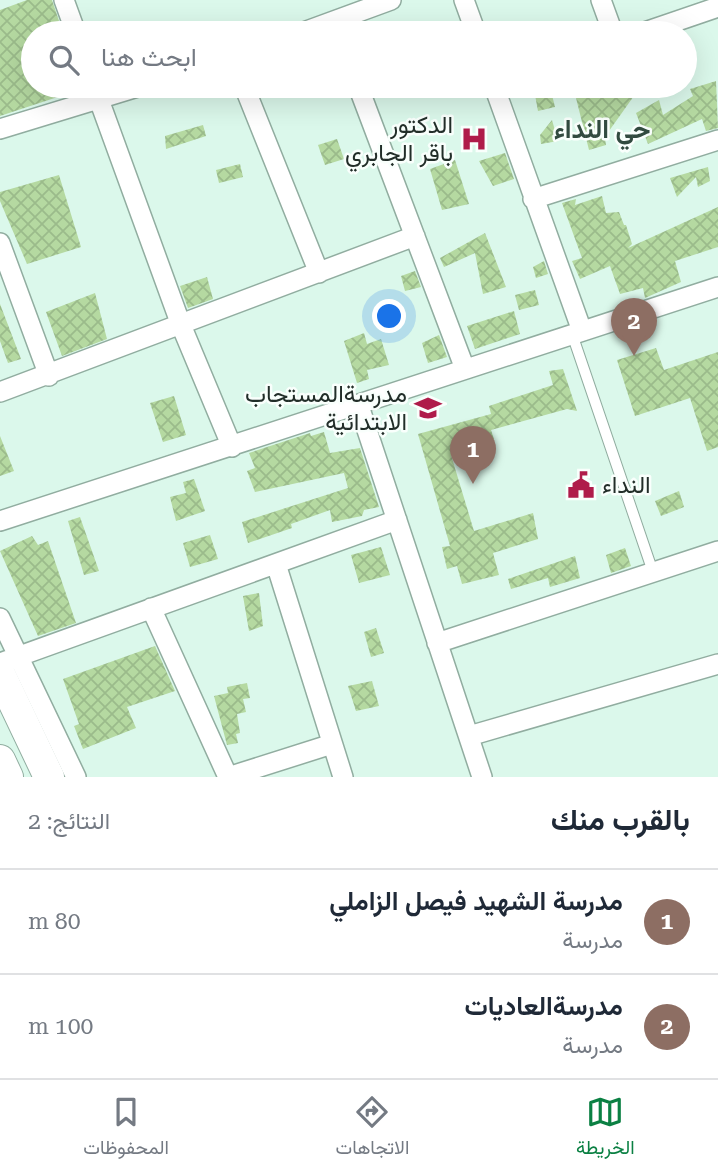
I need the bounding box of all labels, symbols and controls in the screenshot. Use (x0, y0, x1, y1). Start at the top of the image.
search box (21, 21, 697, 98)
icon: search (45, 41, 83, 79)
text: ابحث هنا (101, 42, 197, 72)
place label: الدكتور باقر الجابري (345, 111, 453, 172)
district label: حي النداء (554, 114, 650, 151)
hospital icon: الدكتور باقر الجابري (459, 124, 489, 154)
pin: 2 (611, 298, 657, 356)
your location (372, 299, 406, 333)
place label: مدرسةالمستجاب الابتدائية (245, 380, 407, 436)
school or university icon: مدرسةالمستجاب الابتدائية (413, 393, 443, 423)
pin: 1 (450, 426, 496, 484)
public building icon: النداء (566, 470, 596, 500)
place label: النداء (602, 471, 651, 499)
text: بالقرب منك (551, 802, 690, 837)
text: النتائج: 2 (28, 808, 110, 835)
text: مدرسة الشهيد فيصل الزاملي (329, 886, 623, 916)
text: 80 m (28, 908, 81, 935)
text: 1 (661, 908, 673, 935)
text: مدرسة (562, 927, 623, 954)
text: مدرسةالعاديات (465, 991, 623, 1021)
text: 100 m (28, 1013, 93, 1040)
text: 2 (661, 1013, 673, 1040)
text: مدرسة (562, 1032, 623, 1059)
tab: المحفوظات (83, 1093, 169, 1164)
tab: الاتجاهات (336, 1093, 409, 1164)
tab: الخريطة (576, 1093, 635, 1164)

